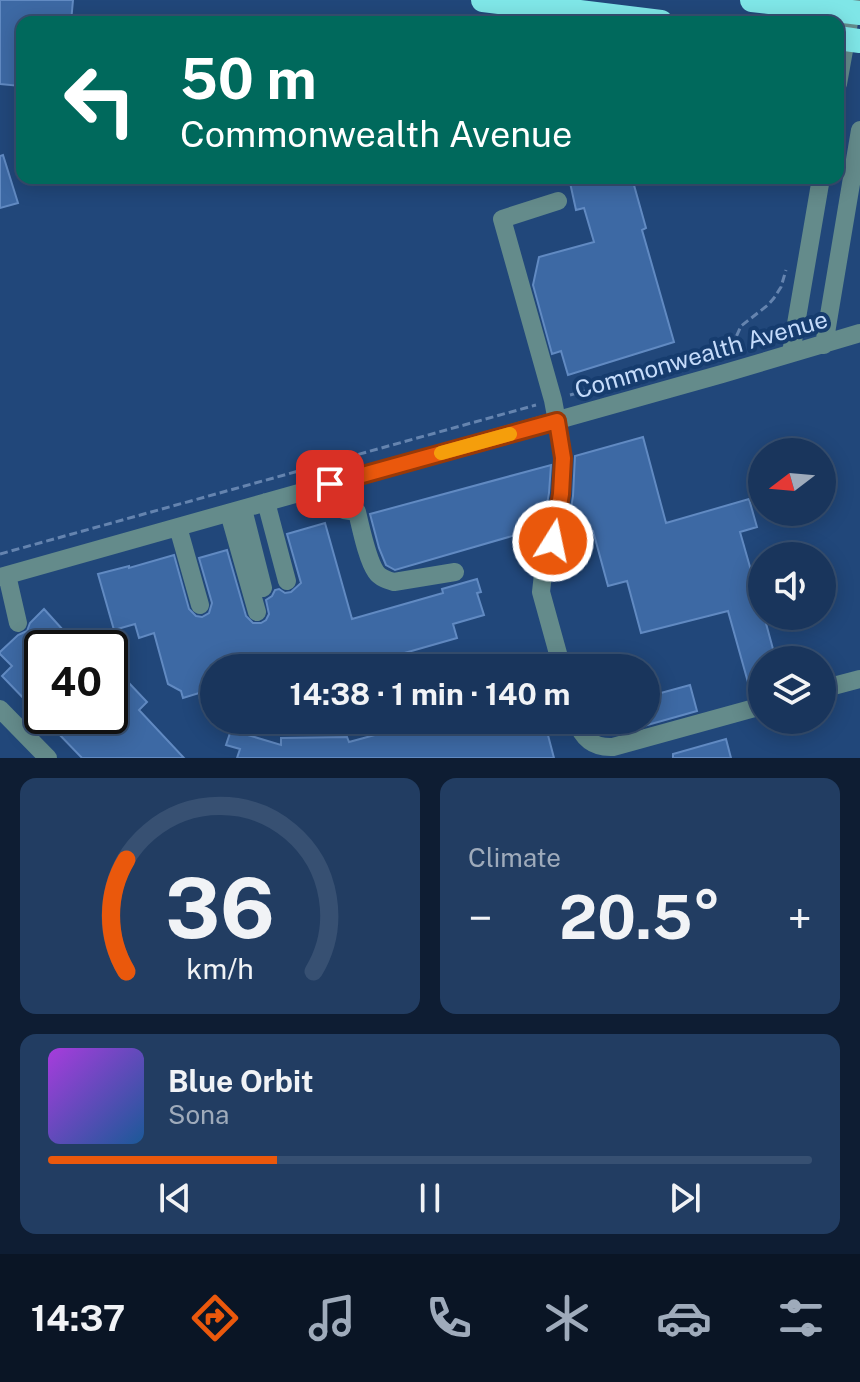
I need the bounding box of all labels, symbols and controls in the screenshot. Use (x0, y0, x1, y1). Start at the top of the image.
text: 50 m (180, 46, 317, 112)
icon: left (48, 48, 152, 152)
text: Commonwealth Avenue (180, 113, 572, 155)
street label: Commonwealth Avenue (571, 304, 831, 404)
north arrow (748, 438, 836, 526)
map controls (748, 438, 836, 734)
pin (296, 450, 364, 518)
icon: arrive (308, 462, 352, 506)
position arrow (511, 499, 595, 583)
button: sound (748, 542, 836, 630)
speed limit sign: 40 (24, 630, 128, 734)
button: layers (748, 646, 836, 734)
text: 14:38 · 1 min · 140 m (290, 676, 570, 712)
text: Climate (468, 842, 561, 873)
text: 36 (165, 859, 275, 957)
text: 20.5° (559, 882, 721, 953)
text: − (468, 892, 492, 944)
text: + (788, 892, 812, 944)
text: km/h (186, 952, 254, 985)
text: Blue Orbit (168, 1063, 314, 1099)
text: Sona (168, 1099, 229, 1130)
icon: previous (153, 1176, 197, 1220)
icon: pause (408, 1176, 452, 1220)
icon: next (663, 1176, 707, 1220)
icon: directions (187, 1290, 243, 1346)
icon: music (304, 1290, 360, 1346)
icon: phone (421, 1290, 477, 1346)
icon: climate (539, 1290, 595, 1346)
icon: car (656, 1290, 712, 1346)
icon: filters (773, 1290, 829, 1346)
text: 14:37 (31, 1297, 125, 1339)

